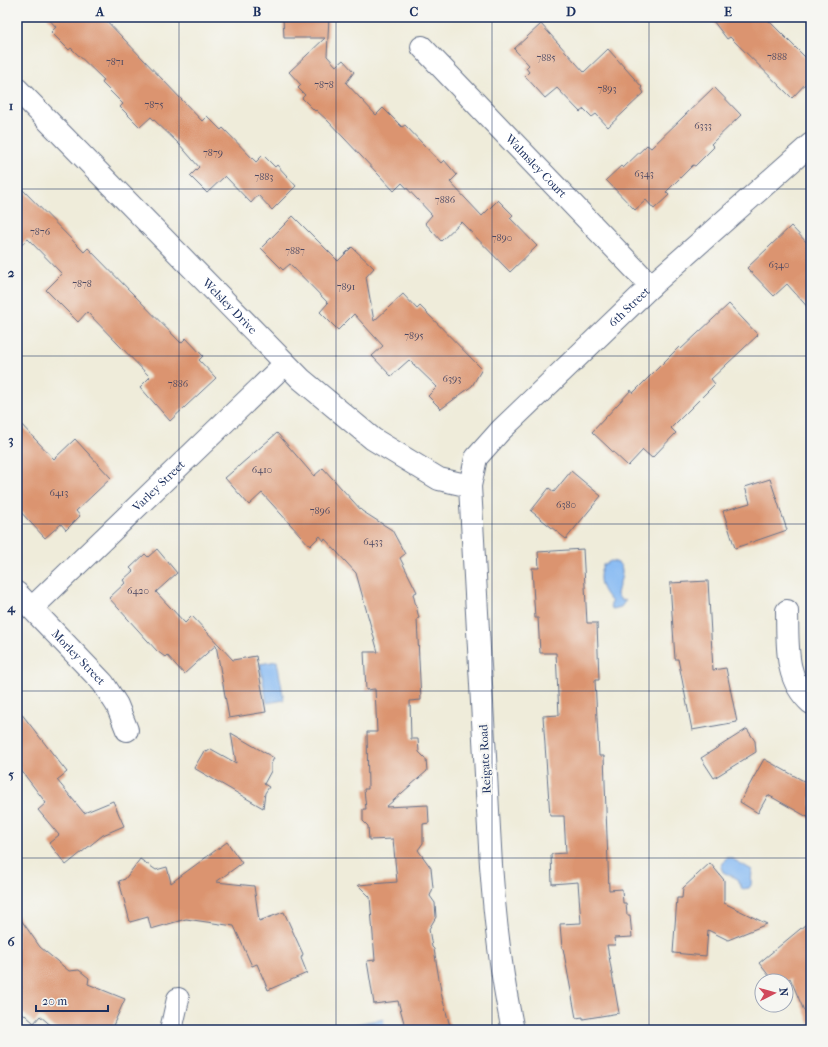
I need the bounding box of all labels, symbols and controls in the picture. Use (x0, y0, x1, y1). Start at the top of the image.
text: A (95, 4, 105, 19)
text: B (253, 4, 262, 19)
text: C (410, 4, 419, 19)
text: D (566, 4, 576, 19)
text: E (724, 4, 732, 19)
house number: 7888 (767, 51, 787, 63)
house number: 7885 (536, 52, 556, 64)
house number: 7871 (106, 56, 124, 68)
house number: 7878 (314, 79, 334, 91)
house number: 7893 (597, 83, 617, 95)
text: 1 (9, 98, 14, 113)
house number: 7875 (145, 99, 164, 111)
house number: 6333 (694, 120, 712, 132)
street label: Walmsley Court (502, 131, 570, 201)
house number: 7879 (203, 147, 223, 159)
house number: 6343 (634, 168, 654, 180)
house number: 7883 (255, 171, 273, 183)
house number: 7886 (435, 194, 456, 206)
house number: 7876 (30, 226, 51, 238)
house number: 7890 (492, 232, 512, 244)
house number: 7887 (285, 245, 305, 257)
house number: 6340 (769, 259, 789, 271)
text: 2 (8, 265, 15, 280)
street label: Welsley Drive (199, 275, 260, 337)
house number: 7878 (72, 278, 92, 290)
house number: 7891 (337, 281, 355, 293)
street label: 6th Street (606, 283, 653, 330)
house number: 7895 (404, 330, 424, 342)
house number: 6393 (443, 373, 461, 385)
house number: 7886 (168, 378, 189, 390)
text: 3 (8, 432, 14, 448)
street label: Varley Street (129, 457, 188, 515)
house number: 6410 (252, 464, 272, 476)
house number: 6413 (50, 487, 68, 499)
house number: 6380 (556, 499, 576, 511)
house number: 7896 (310, 505, 331, 517)
house number: 6433 (363, 536, 383, 548)
house number: 6420 (127, 585, 149, 597)
text: 4 (6, 600, 16, 616)
street label: Morley Street (49, 627, 109, 689)
street label: Reigate Road (476, 723, 494, 794)
text: 5 (8, 767, 14, 782)
text: 6 (7, 934, 15, 949)
north arrow (754, 973, 794, 1013)
scale bar (36, 987, 108, 1013)
text: N (777, 987, 790, 997)
text: 20 m (42, 994, 67, 1008)

